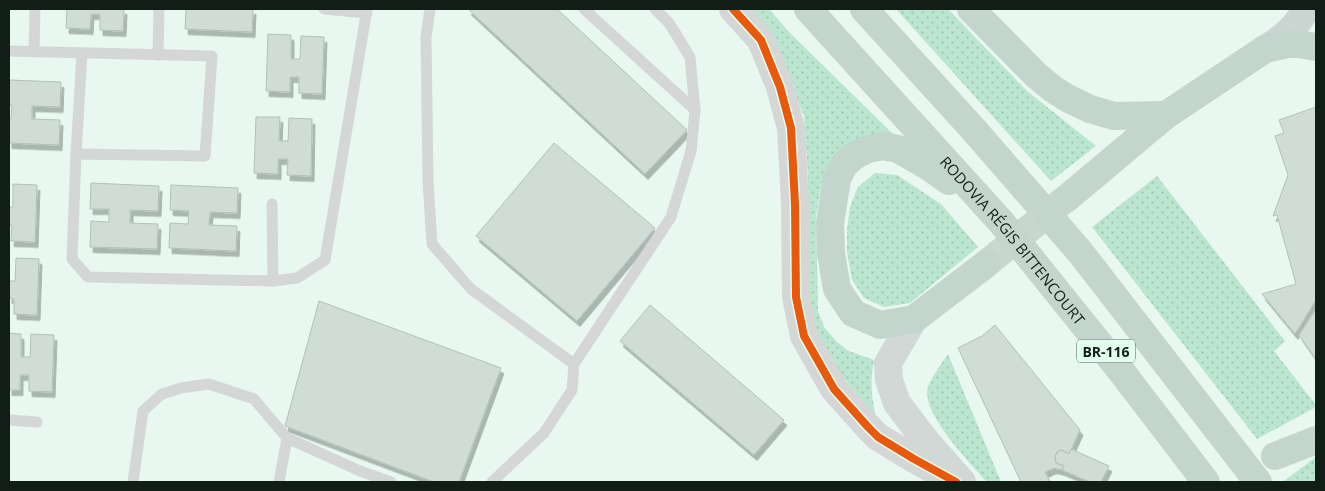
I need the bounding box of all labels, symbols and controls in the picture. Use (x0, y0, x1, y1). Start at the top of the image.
street label: RODOVIA RÉGIS BITTENCOURT (936, 152, 1090, 329)
road number: BR-116 (1077, 340, 1135, 362)

